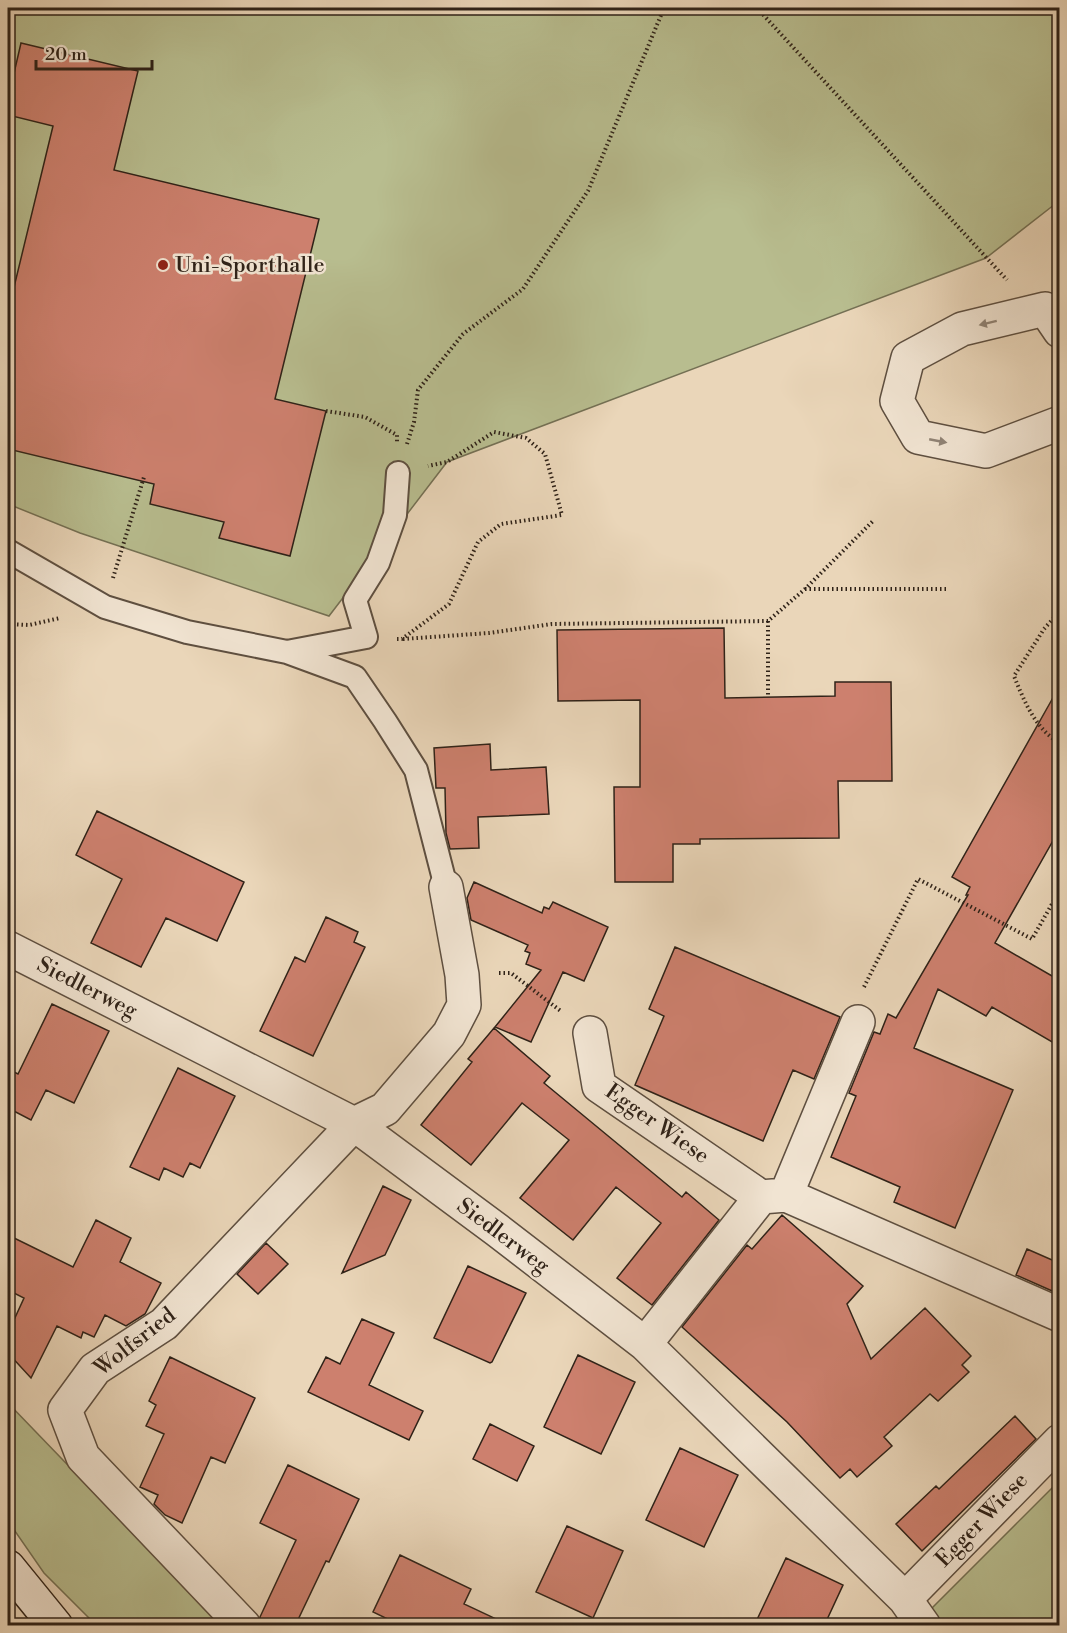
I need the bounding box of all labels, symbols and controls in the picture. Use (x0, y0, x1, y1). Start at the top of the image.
scale bar (36, 33, 152, 71)
text: 20 m (45, 43, 87, 66)
place label: Uni-Sporthalle (175, 252, 325, 279)
marker: Uni-Sporthalle (156, 258, 170, 272)
one-way arrow (979, 318, 997, 328)
one-way arrow (929, 437, 948, 446)
street label: Siedlerweg (32, 951, 142, 1025)
street label: Egger Wiese (600, 1078, 714, 1170)
street label: Siedlerweg (451, 1192, 555, 1280)
street label: Wolfsried (88, 1302, 182, 1383)
street label: Egger Wiese (930, 1467, 1034, 1573)

